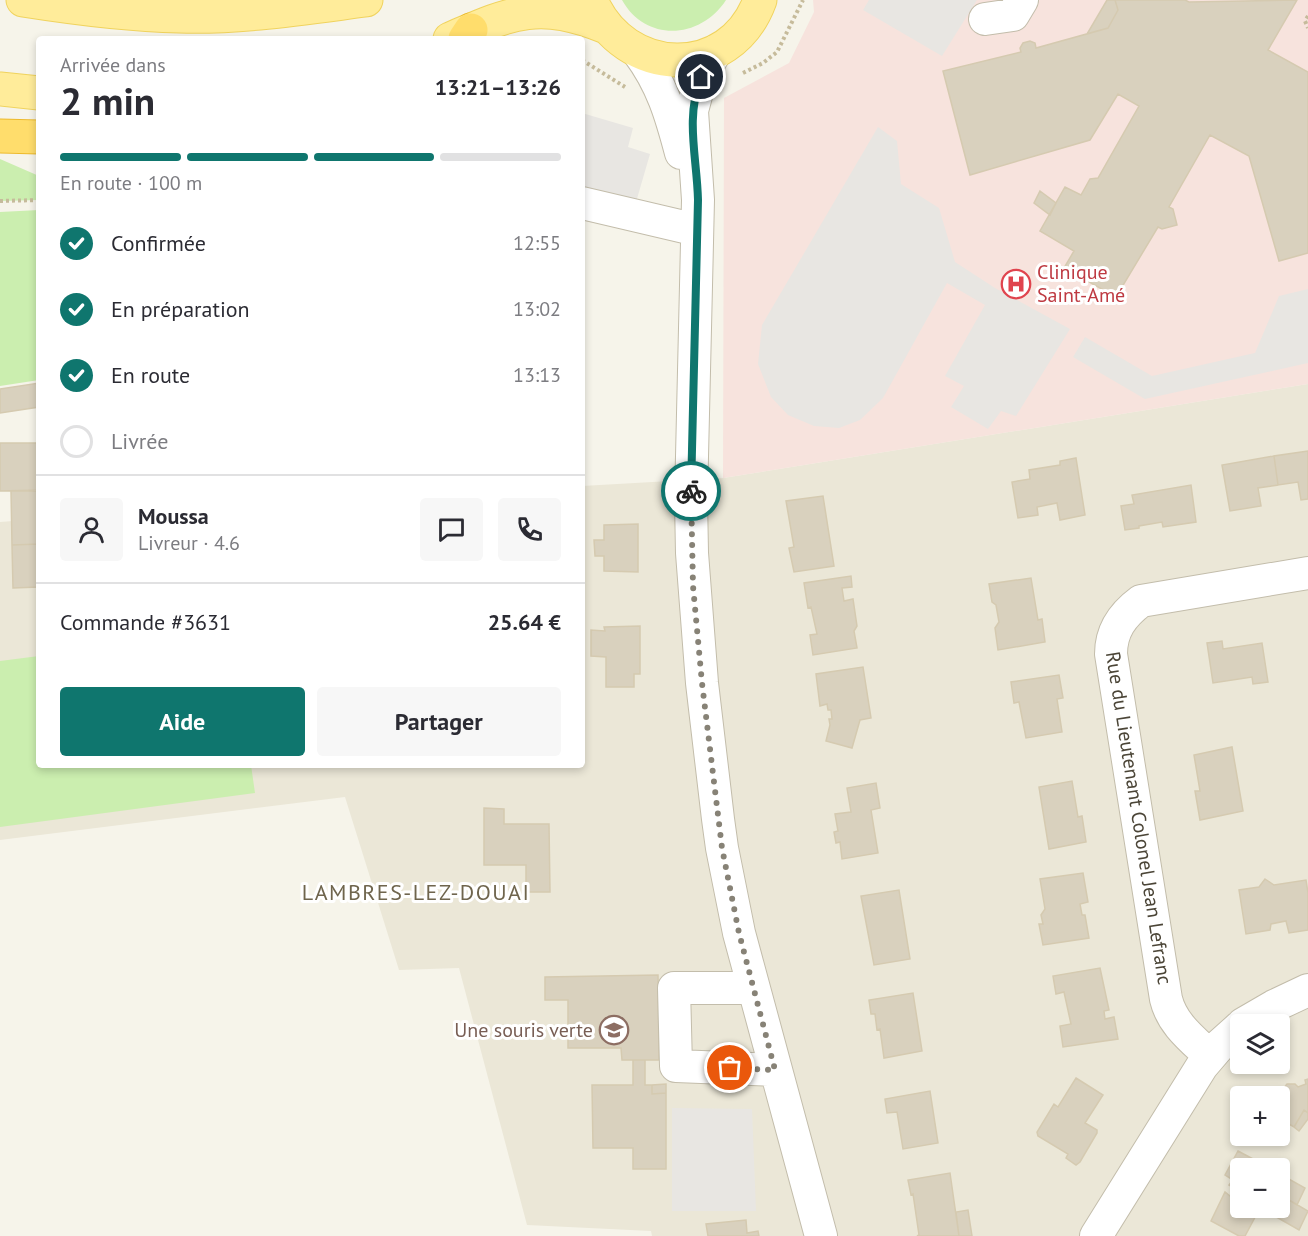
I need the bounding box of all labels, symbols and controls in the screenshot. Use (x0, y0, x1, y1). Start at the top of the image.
pin (675, 51, 726, 102)
text: Arrivée dans (60, 52, 166, 78)
icon: home (684, 60, 717, 93)
text: 13:21–13:26 (435, 73, 561, 101)
text: 2 min (60, 75, 155, 126)
text: En route · 100 m (60, 170, 202, 196)
icon: check (60, 227, 93, 260)
text: Confirmée (111, 229, 206, 257)
text: 12:55 (513, 230, 561, 256)
place label: Clinique Saint-Amé (1037, 259, 1125, 308)
hospital icon: Clinique Saint-Amé (1000, 268, 1032, 300)
icon: check (60, 293, 93, 326)
text: En préparation (111, 295, 250, 323)
text: 13:02 (513, 296, 561, 322)
icon: check (60, 359, 93, 392)
text: En route (111, 361, 190, 389)
text: 13:13 (513, 362, 561, 388)
text: Livrée (111, 427, 168, 455)
courier (661, 461, 721, 521)
icon: bike (675, 475, 708, 508)
button: person (60, 498, 123, 561)
button: chat (420, 498, 483, 561)
button: phone (498, 498, 561, 561)
text: Moussa (138, 502, 209, 530)
text: Livreur · 4.6 (138, 530, 240, 556)
text: Commande #3631 (60, 608, 231, 636)
text: 25.64 € (488, 608, 561, 636)
street label: Rue du Lieutenant Colonel Jean Lefranc (1100, 650, 1178, 986)
button: Aide (60, 687, 305, 756)
button: Partager (317, 687, 561, 756)
district label: LAMBRES-LEZ-DOUAI (302, 878, 530, 906)
school or university icon: Une souris verte (598, 1014, 630, 1046)
map controls (1230, 1014, 1290, 1218)
button: layers (1230, 1014, 1290, 1074)
place label: Une souris verte (454, 1017, 593, 1043)
pin (704, 1042, 755, 1093)
icon: bag (713, 1051, 746, 1084)
button: + (1230, 1086, 1290, 1146)
button: − (1230, 1158, 1290, 1218)

